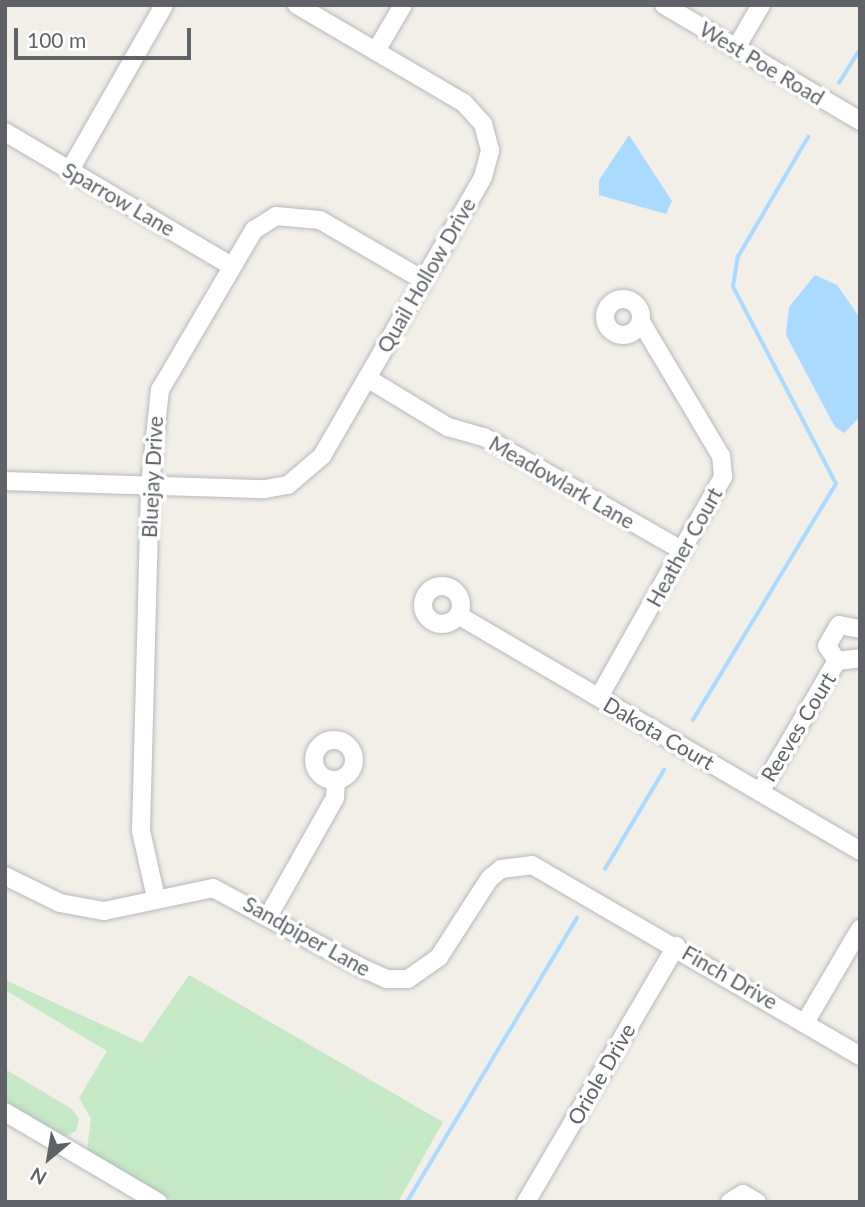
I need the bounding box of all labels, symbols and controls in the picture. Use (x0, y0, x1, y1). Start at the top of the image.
scale bar (18, 14, 194, 58)
street label: West Poe Road (695, 16, 829, 110)
text: 100 m (27, 27, 86, 52)
street label: Sparrow Lane (58, 157, 180, 241)
street label: Quail Hollow Drive (371, 193, 481, 357)
street label: Bluejay Drive (136, 415, 168, 539)
street label: Meadowlark Lane (485, 430, 639, 534)
street label: Heather Court (641, 483, 727, 611)
street label: Reeves Court (755, 668, 841, 786)
street label: Dakota Court (599, 691, 719, 775)
street label: Sandpiper Lane (239, 891, 375, 981)
street label: Finch Drive (678, 940, 782, 1014)
street label: Oriole Drive (562, 1019, 640, 1129)
north arrow (14, 1123, 84, 1193)
text: N (26, 1163, 50, 1190)

